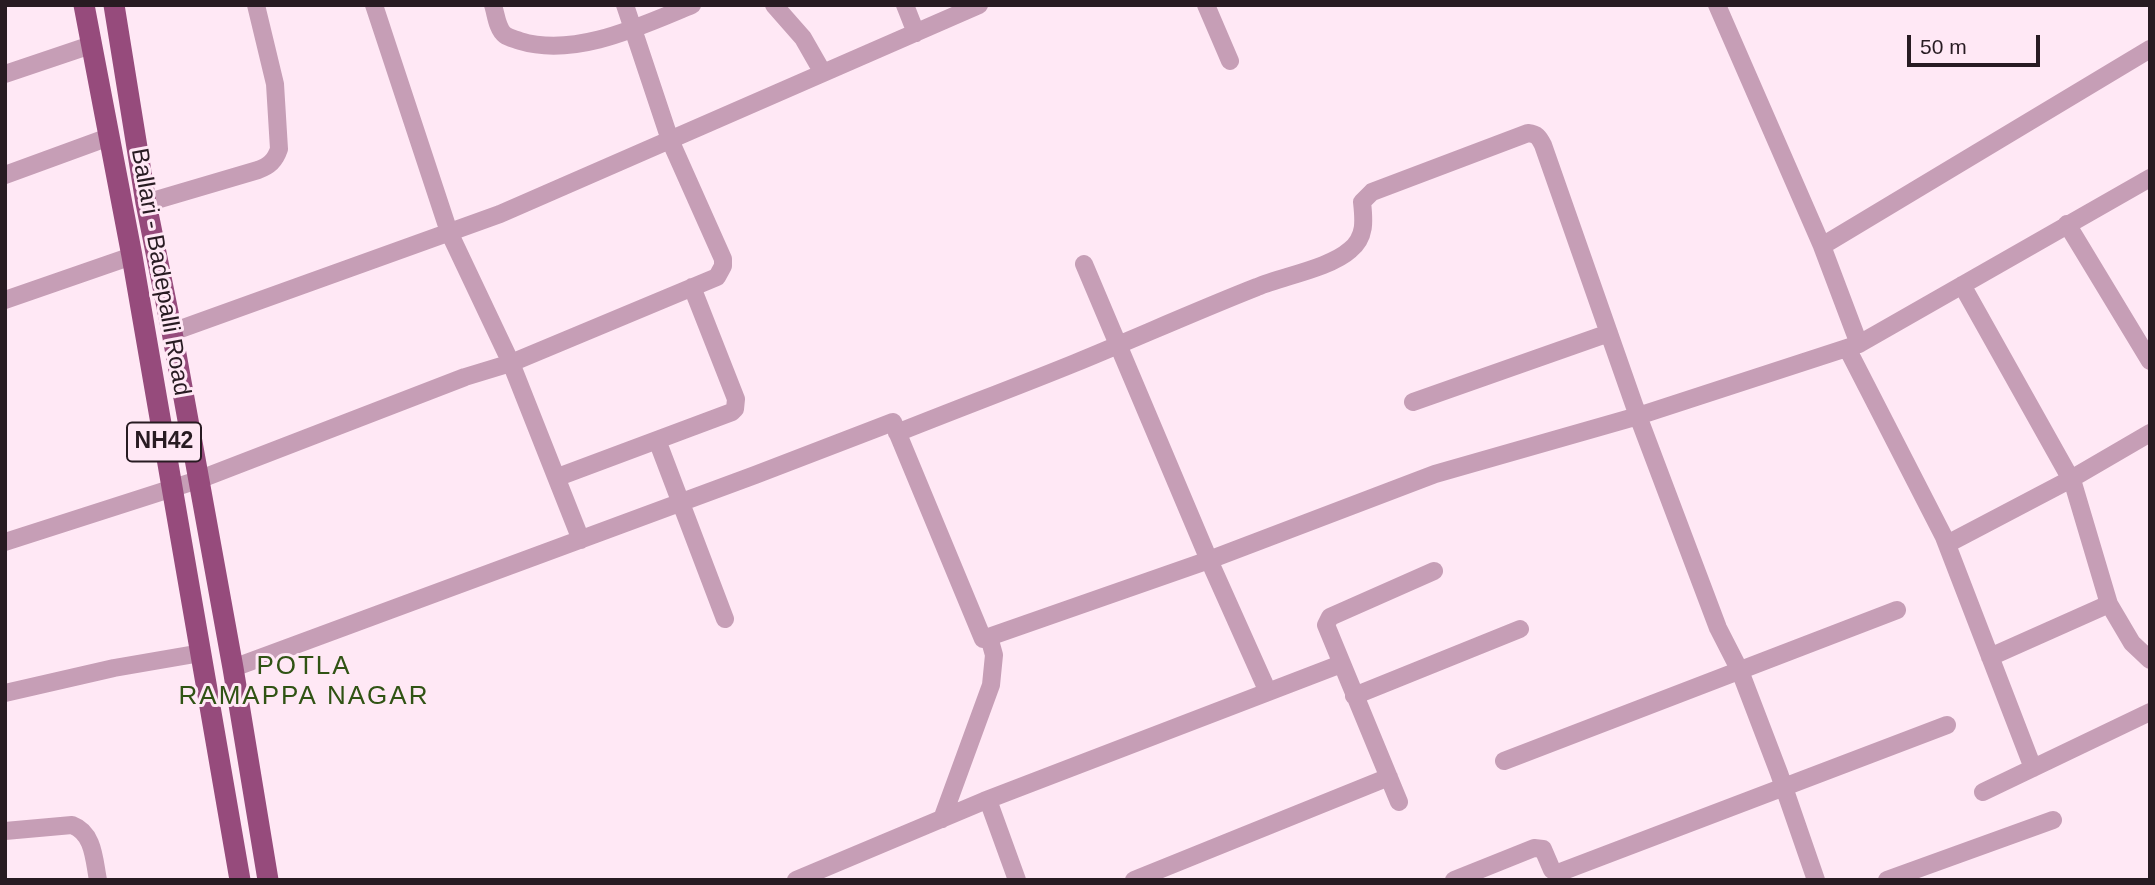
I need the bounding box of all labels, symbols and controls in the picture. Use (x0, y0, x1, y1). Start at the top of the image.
scale bar (1910, 21, 2043, 65)
text: 50 m (1920, 35, 1967, 58)
street label: Ballari - Badepalli Road (124, 146, 196, 398)
road number: NH42 (127, 422, 201, 462)
district label: POTLA RAMAPPA NAGAR (180, 651, 428, 712)

